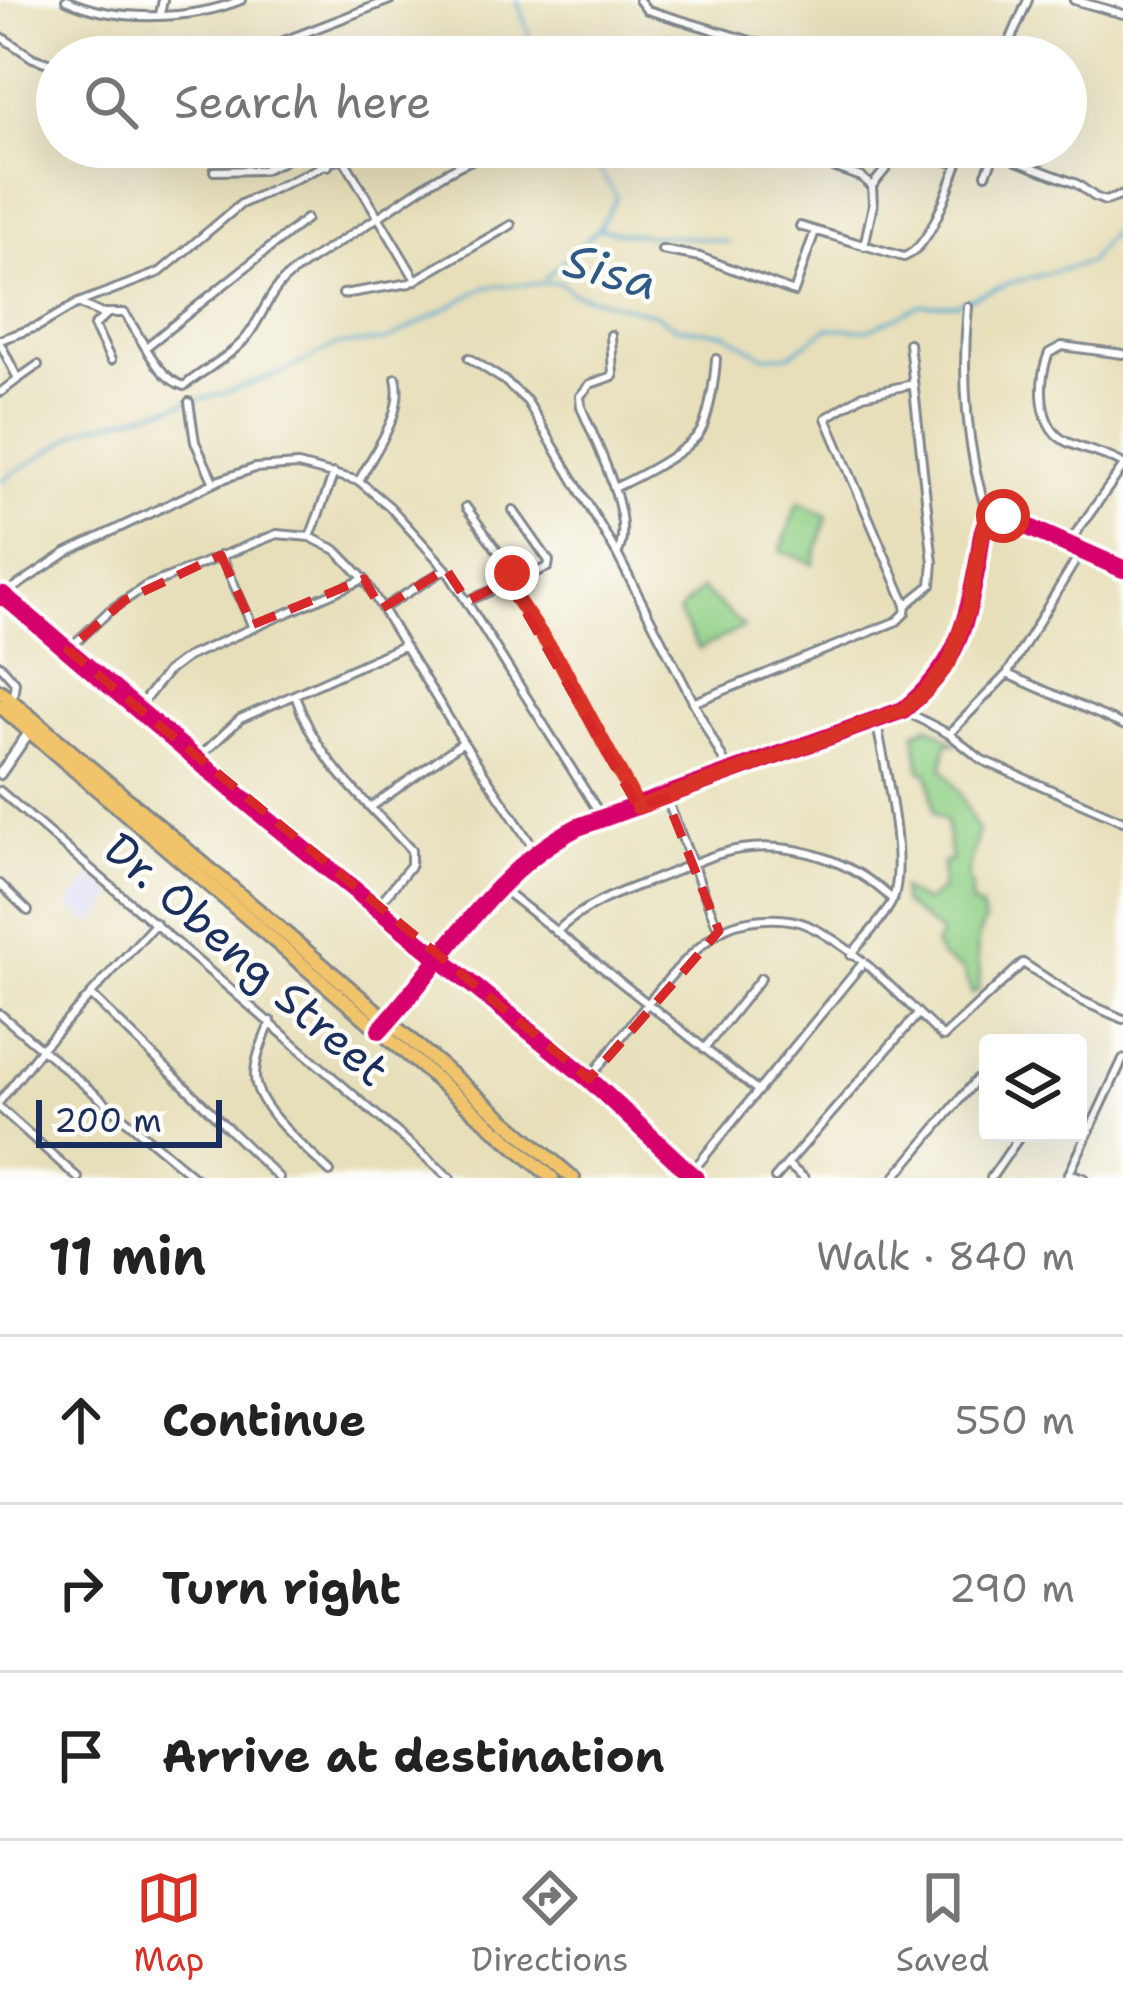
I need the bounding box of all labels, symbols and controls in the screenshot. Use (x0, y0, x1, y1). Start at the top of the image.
search box (36, 36, 1087, 168)
icon: search (78, 69, 144, 135)
text: Search here (174, 72, 431, 132)
water label: Sisa (557, 227, 665, 315)
route start (976, 489, 1030, 543)
route end (485, 546, 539, 600)
street label: Dr. Obeng Street (92, 819, 402, 1099)
map controls (979, 1034, 1087, 1142)
button: layers (979, 1034, 1087, 1142)
scale bar (36, 1094, 222, 1147)
text: 200 m (54, 1098, 162, 1143)
text: 11 min (48, 1222, 206, 1290)
text: Walk · 840 m (816, 1230, 1075, 1282)
icon: ahead (48, 1387, 114, 1453)
text: Continue (162, 1390, 366, 1450)
text: 550 m (955, 1394, 1075, 1446)
icon: right (48, 1555, 114, 1621)
text: Turn right (162, 1558, 401, 1618)
text: 290 m (949, 1562, 1075, 1614)
icon: arrive (48, 1723, 114, 1789)
text: Arrive at destination (162, 1726, 665, 1786)
tab: Map (134, 1865, 204, 1982)
tab: Directions (471, 1865, 629, 1982)
tab: Saved (896, 1865, 989, 1982)

